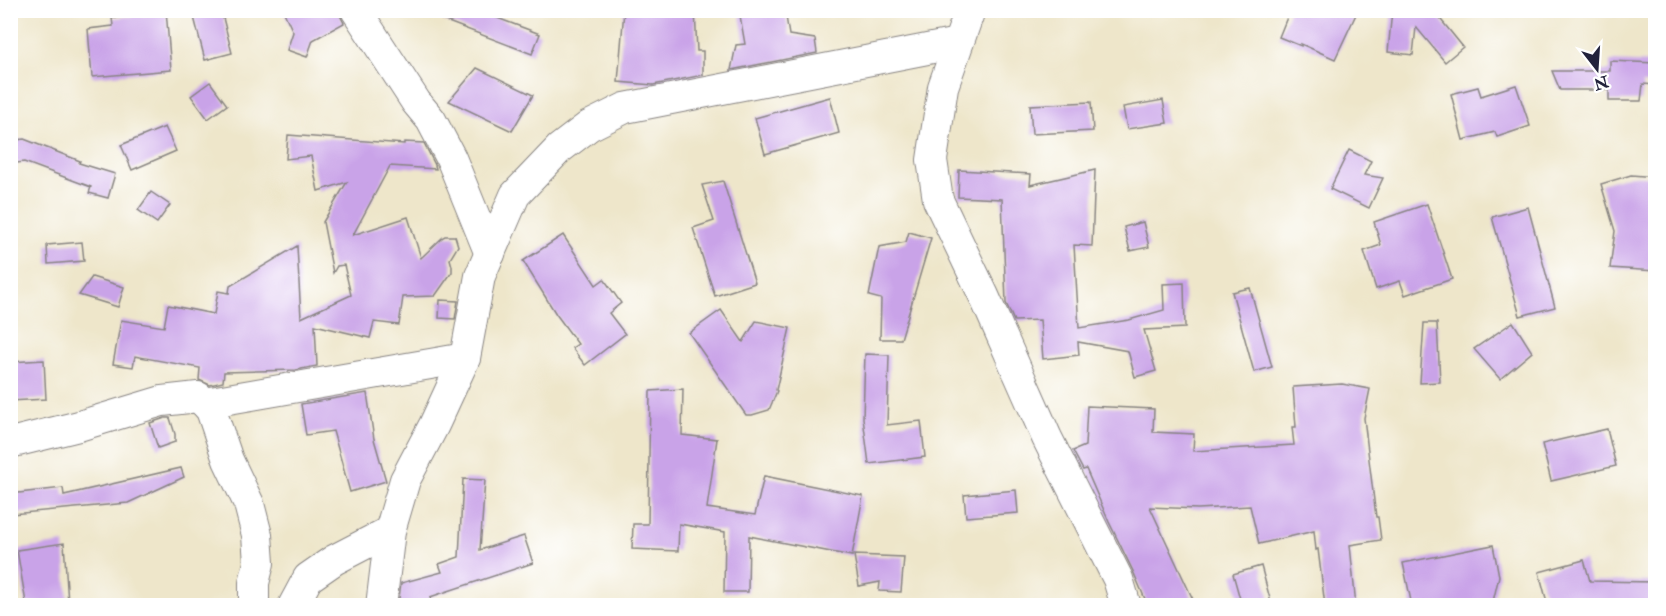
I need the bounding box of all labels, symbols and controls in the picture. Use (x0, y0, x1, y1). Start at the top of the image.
north arrow (1567, 39, 1627, 99)
text: N (1591, 70, 1612, 94)

